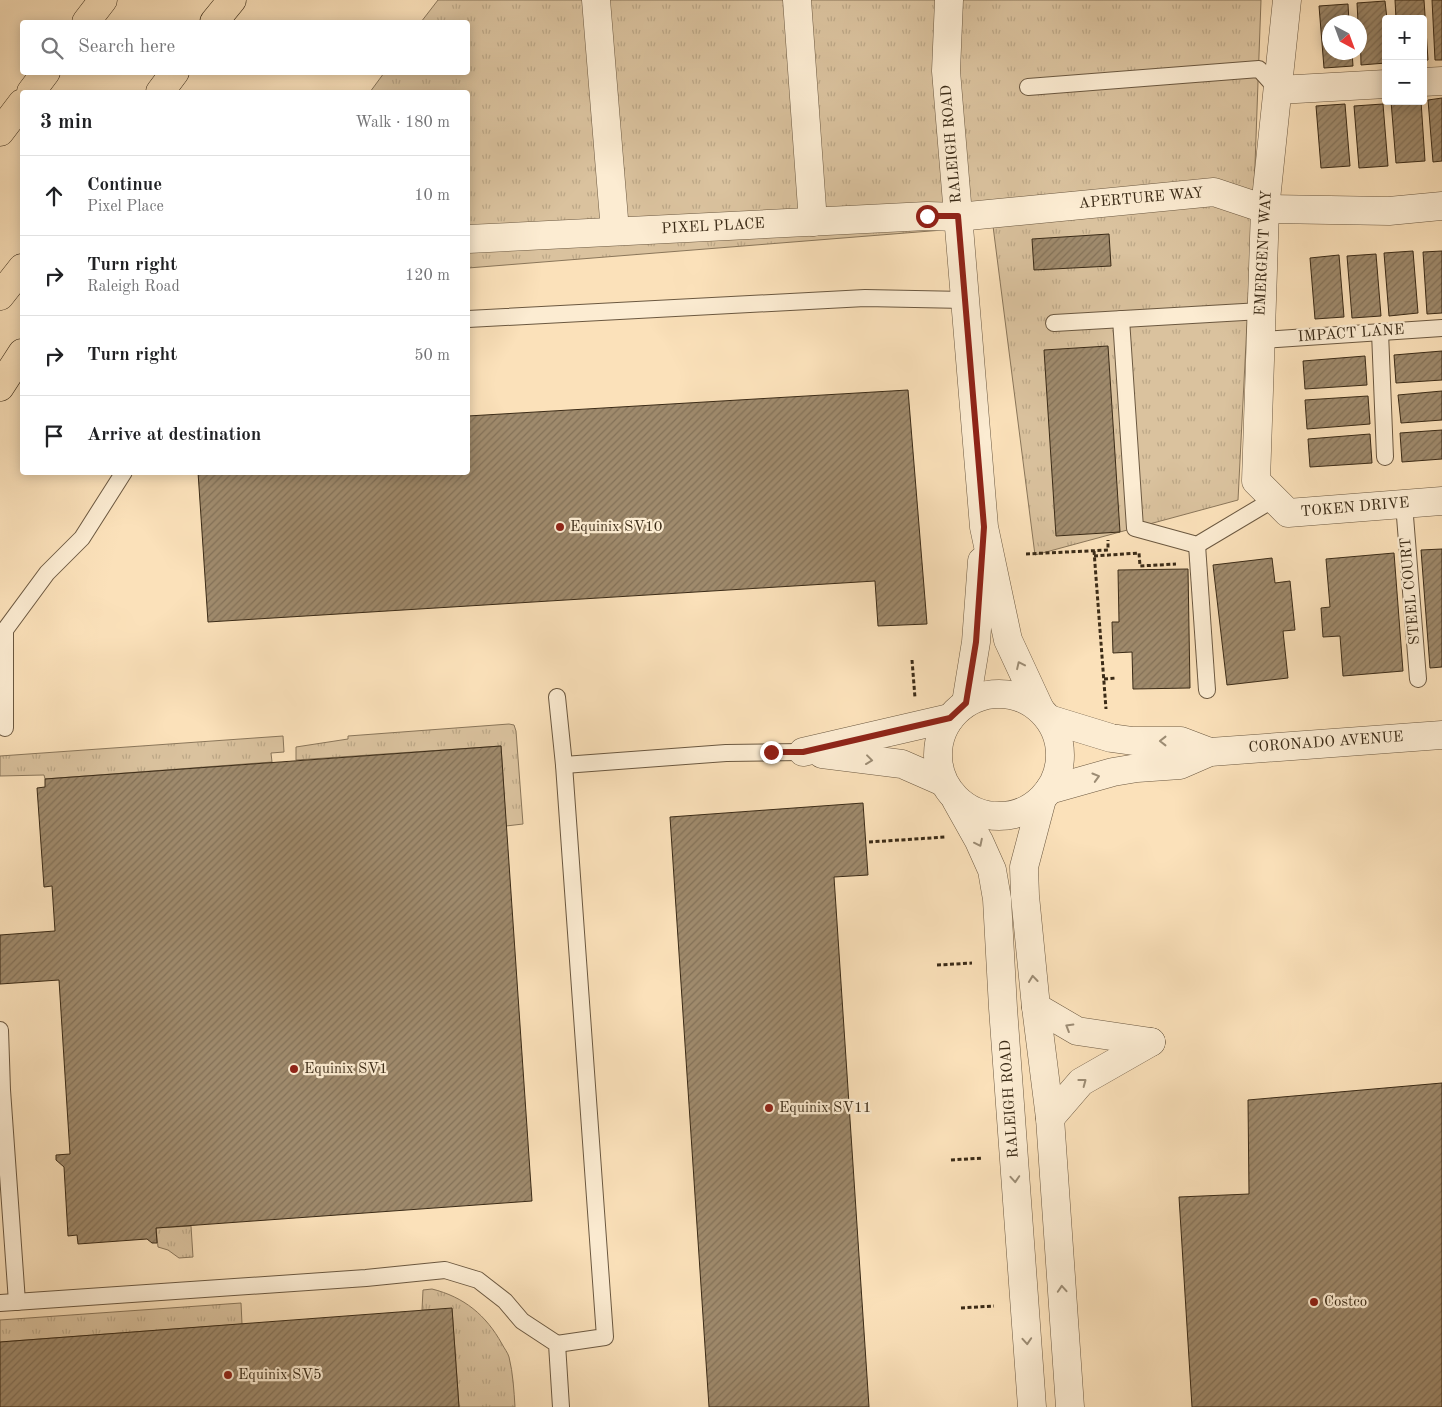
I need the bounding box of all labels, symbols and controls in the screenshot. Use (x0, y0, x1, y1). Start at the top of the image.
north arrow (1322, 15, 1367, 60)
map controls (1382, 15, 1427, 105)
button: + (1382, 15, 1427, 60)
search box (20, 20, 470, 75)
icon: search (38, 34, 66, 62)
text: Search here (78, 38, 175, 57)
button: − (1382, 60, 1427, 105)
street label: RALEIGH ROAD (939, 84, 965, 204)
text: 3 min (40, 112, 93, 133)
text: Walk · 180 m (355, 115, 450, 131)
text: Continue (87, 176, 162, 195)
icon: ahead (40, 182, 68, 210)
street label: APERTURE WAY (1078, 186, 1204, 212)
text: 10 m (414, 188, 450, 204)
street label: EMERGENT WAY (1253, 190, 1275, 316)
text: Pixel Place (87, 199, 164, 215)
route start (916, 205, 939, 228)
street label: PIXEL PLACE (661, 217, 765, 237)
text: Turn right (87, 256, 177, 275)
icon: right (40, 262, 68, 290)
text: 120 m (405, 268, 450, 284)
text: Raleigh Road (87, 279, 180, 295)
street label: IMPACT LANE (1297, 323, 1405, 345)
icon: right (40, 342, 68, 370)
text: Turn right (87, 346, 177, 365)
text: 50 m (414, 348, 450, 364)
icon: arrive (40, 422, 68, 450)
text: Arrive at destination (87, 426, 261, 445)
street label: TOKEN DRIVE (1300, 496, 1410, 520)
place label: Equinix SV10 (570, 520, 662, 535)
marker: Equinix SV10 (554, 521, 566, 533)
street label: STEEL COURT (1399, 536, 1423, 646)
one-way arrow (1015, 661, 1026, 670)
street label: CORONADO AVENUE (1248, 730, 1404, 756)
one-way arrow (1159, 736, 1166, 746)
route end (760, 741, 783, 764)
one-way arrow (865, 754, 873, 765)
one-way arrow (1092, 772, 1100, 782)
one-way arrow (973, 838, 983, 847)
one-way arrow (1028, 975, 1039, 983)
one-way arrow (1065, 1023, 1074, 1033)
street label: RALEIGH ROAD (998, 1039, 1022, 1159)
place label: Equinix SV1 (304, 1062, 388, 1077)
marker: Equinix SV1 (288, 1063, 300, 1075)
one-way arrow (1077, 1080, 1086, 1088)
place label: Equinix SV11 (779, 1101, 871, 1116)
marker: Equinix SV11 (763, 1102, 775, 1114)
one-way arrow (1010, 1175, 1021, 1183)
one-way arrow (1057, 1284, 1068, 1292)
place label: Costco (1324, 1295, 1367, 1310)
marker: Costco (1308, 1296, 1320, 1308)
one-way arrow (1022, 1337, 1033, 1345)
place label: Equinix SV5 (238, 1368, 322, 1383)
marker: Equinix SV5 (222, 1369, 234, 1381)

